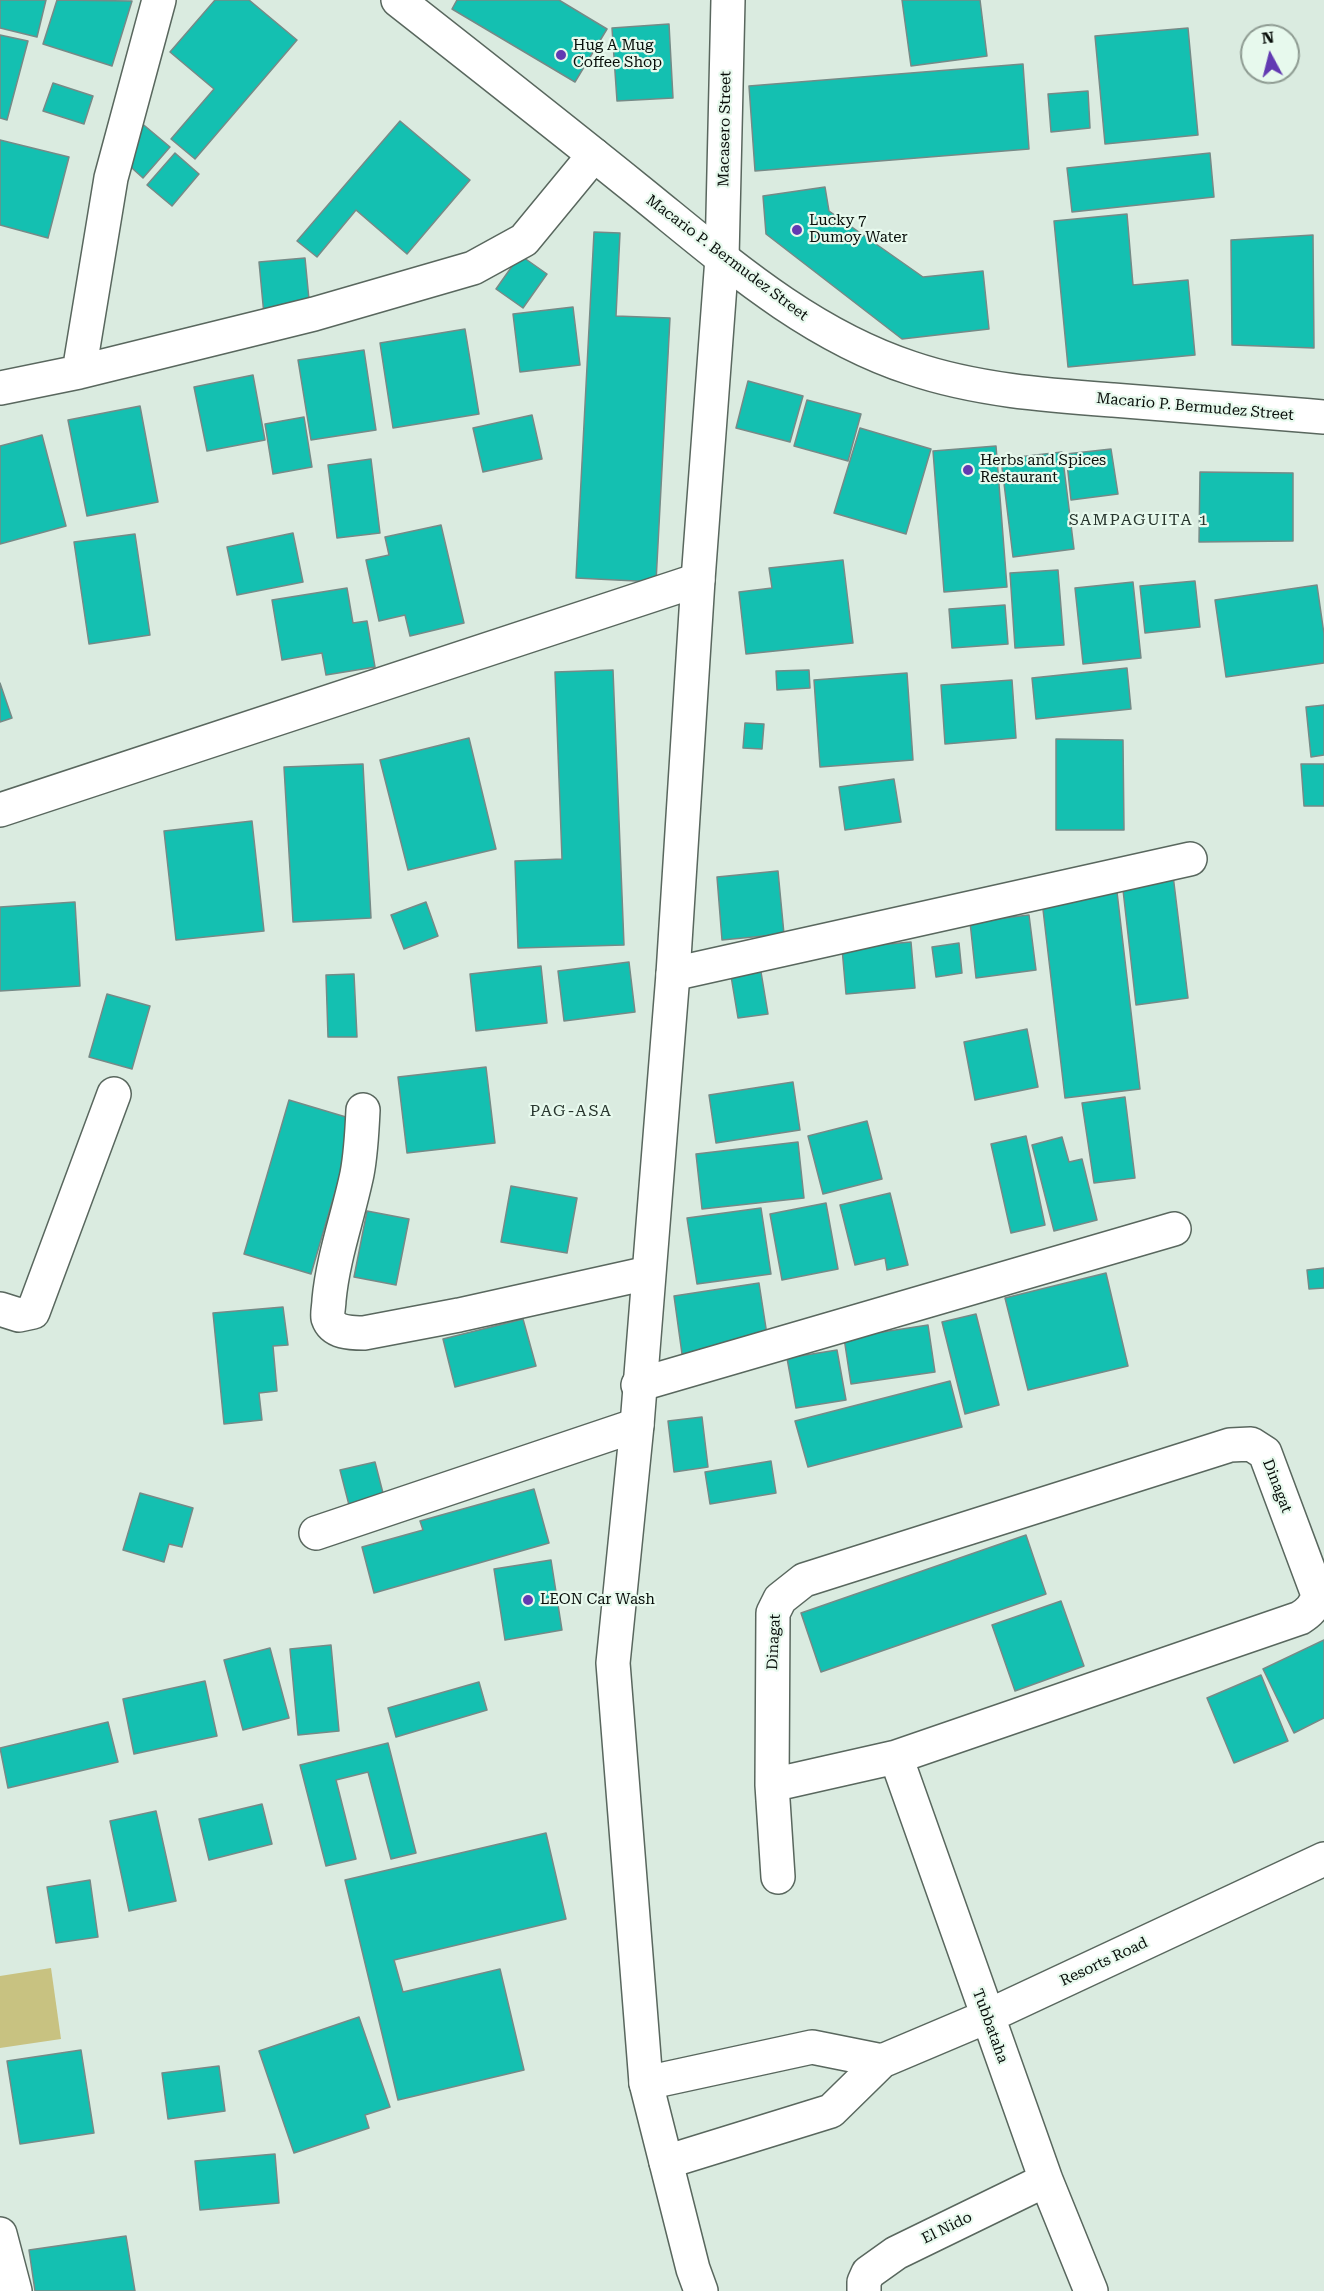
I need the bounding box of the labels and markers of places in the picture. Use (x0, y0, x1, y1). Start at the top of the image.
place label: Hug A Mug Coffee Shop (573, 37, 662, 72)
marker: Hug A Mug Coffee Shop (554, 48, 568, 62)
place label: Lucky 7 Dumoy Water (809, 212, 908, 247)
marker: Lucky 7 Dumoy Water (790, 223, 804, 237)
place label: Herbs and Spices Restaurant (980, 452, 1106, 487)
marker: Herbs and Spices Restaurant (961, 463, 975, 477)
place label: LEON Car Wash (540, 1591, 655, 1609)
marker: LEON Car Wash (521, 1593, 535, 1607)

